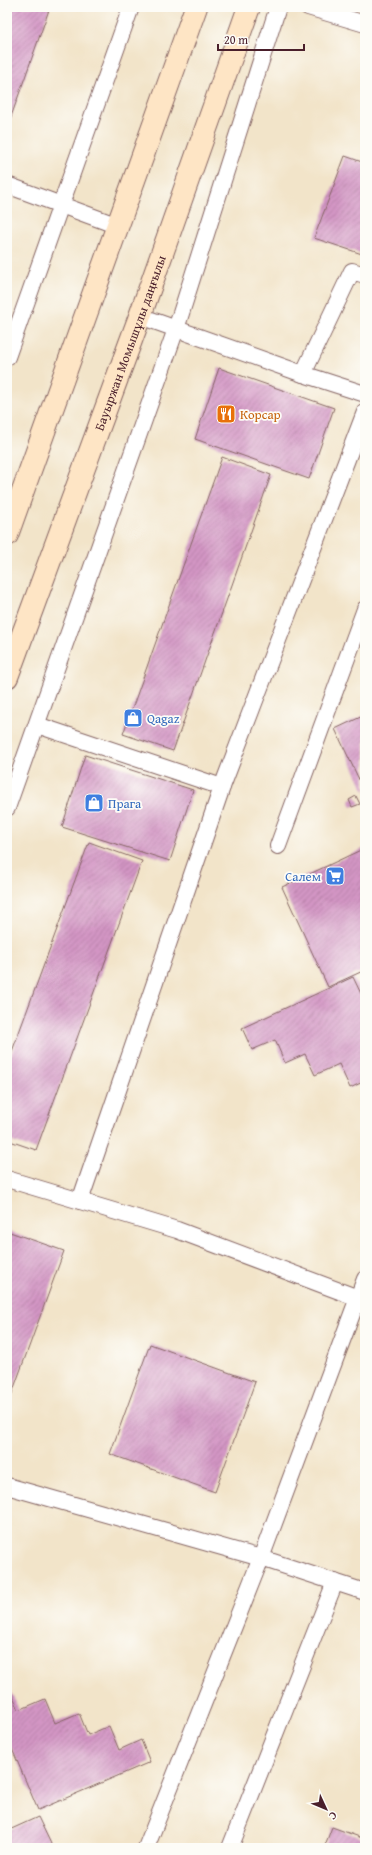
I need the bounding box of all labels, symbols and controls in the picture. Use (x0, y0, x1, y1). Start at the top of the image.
scale bar (218, 26, 304, 52)
text: 20 m (224, 31, 248, 48)
street label: Бауыржан Момышұлы даңғылы (89, 252, 170, 433)
restaurant icon: Корсар (215, 403, 237, 425)
place label: Корсар (240, 405, 281, 424)
shop icon: Qagaz (122, 707, 144, 729)
place label: Qagaz (147, 709, 180, 728)
shop icon: Прага (83, 792, 105, 814)
place label: Прага (108, 794, 142, 813)
supermarket icon: Салем (324, 865, 346, 887)
place label: Салем (285, 867, 321, 886)
north arrow (306, 1789, 346, 1829)
text: С (325, 1808, 341, 1824)

